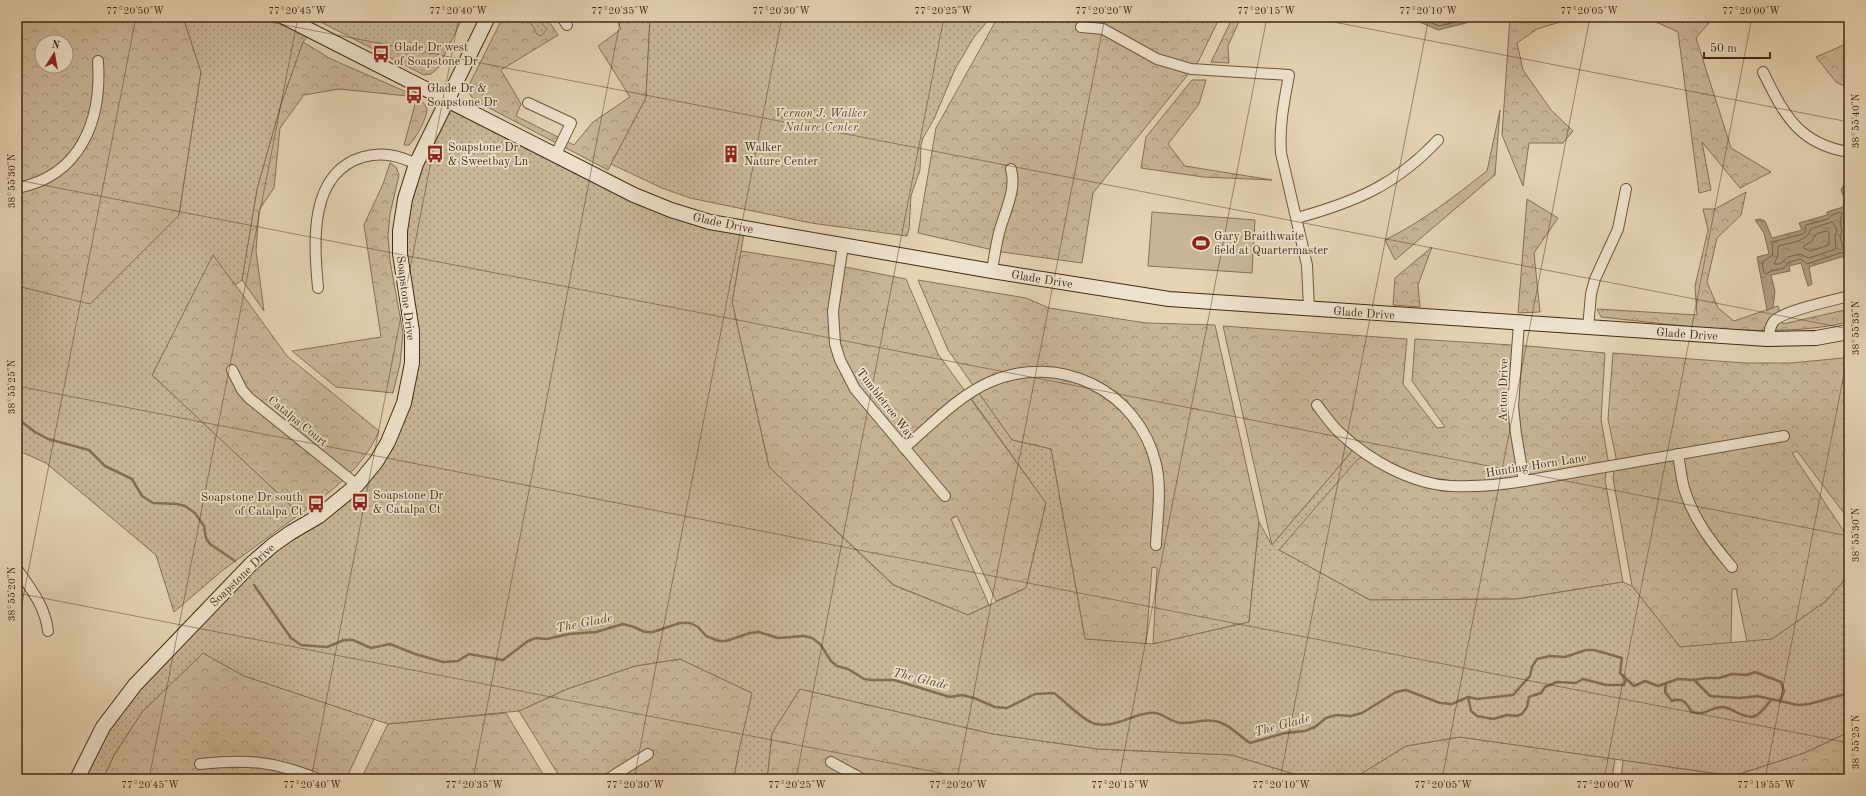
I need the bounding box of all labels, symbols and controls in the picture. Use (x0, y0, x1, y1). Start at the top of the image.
text: 77°20'50"W (106, 6, 164, 16)
text: 77°20'45"W (268, 6, 326, 16)
text: 77°20'40"W (429, 6, 487, 16)
text: 77°20'35"W (591, 6, 649, 16)
text: 77°20'30"W (752, 6, 810, 16)
text: 77°20'25"W (914, 6, 972, 16)
text: 77°20'20"W (1075, 6, 1133, 16)
text: 77°20'15"W (1237, 6, 1295, 16)
text: 77°20'10"W (1399, 6, 1457, 16)
text: 77°20'05"W (1560, 6, 1618, 16)
text: 77°20'00"W (1722, 6, 1780, 16)
north arrow (34, 34, 74, 74)
scale bar (1704, 34, 1770, 60)
text: N (50, 39, 61, 52)
place label: Glade Dr west of Soapstone Dr (394, 42, 478, 68)
text: 50 m (1710, 42, 1737, 55)
bus stop icon: Glade Dr west of Soapstone Dr (371, 44, 391, 64)
place label: Glade Dr & Soapstone Dr (427, 83, 498, 109)
bus stop icon: Glade Dr & Soapstone Dr (404, 85, 424, 105)
text: 38°55'40"N (1851, 93, 1861, 148)
park label: Vernon J. Walker Nature Center (775, 108, 868, 134)
place label: Soapstone Dr & Sweetbay Ln (448, 142, 529, 168)
place label: Walker Nature Center (744, 142, 818, 168)
bus stop icon: Soapstone Dr & Sweetbay Ln (425, 144, 445, 164)
building icon: Walker Nature Center (721, 144, 741, 164)
text: 38°55'30"N (7, 153, 17, 208)
street label: Glade Drive (691, 212, 755, 236)
place label: Gary Braithwaite field at Quartermaster (1214, 231, 1328, 257)
sports icon: Gary Braithwaite field at Quartermaster (1191, 233, 1211, 253)
street label: Soapstone Drive (394, 255, 416, 342)
street label: Glade Drive (1010, 269, 1074, 291)
text: 38°55'35"N (1851, 300, 1861, 355)
street label: Glade Drive (1333, 306, 1396, 322)
street label: Glade Drive (1656, 327, 1719, 343)
street label: Acton Drive (1497, 358, 1511, 422)
text: 38°55'25"N (7, 359, 17, 414)
street label: Tumbletree Way (854, 367, 917, 443)
street label: Catalpa Court (265, 394, 329, 449)
street label: Hunting Horn Lane (1485, 452, 1588, 480)
place label: Soapstone Dr & Catalpa Ct (373, 490, 444, 516)
place label: Soapstone Dr south of Catalpa Ct (201, 492, 303, 518)
bus stop icon: Soapstone Dr & Catalpa Ct (350, 492, 370, 512)
bus stop icon: Soapstone Dr south of Catalpa Ct (306, 494, 326, 514)
text: 38°55'30"N (1851, 507, 1861, 562)
street label: Soapstone Drive (208, 542, 278, 610)
text: 38°55'20"N (7, 566, 17, 621)
water label: The Glade (555, 612, 614, 635)
water label: The Glade (891, 666, 950, 693)
water label: The Glade (1253, 712, 1312, 739)
text: 38°55'25"N (1851, 714, 1861, 769)
text: 77°20'45"W (121, 780, 179, 790)
text: 77°20'40"W (283, 780, 341, 790)
text: 77°20'35"W (445, 780, 503, 790)
text: 77°20'30"W (606, 780, 664, 790)
text: 77°20'25"W (768, 780, 826, 790)
text: 77°20'20"W (929, 780, 987, 790)
text: 77°20'15"W (1091, 780, 1149, 790)
text: 77°20'10"W (1252, 780, 1310, 790)
text: 77°20'05"W (1414, 780, 1472, 790)
text: 77°20'00"W (1576, 780, 1634, 790)
text: 77°19'55"W (1737, 780, 1795, 790)

